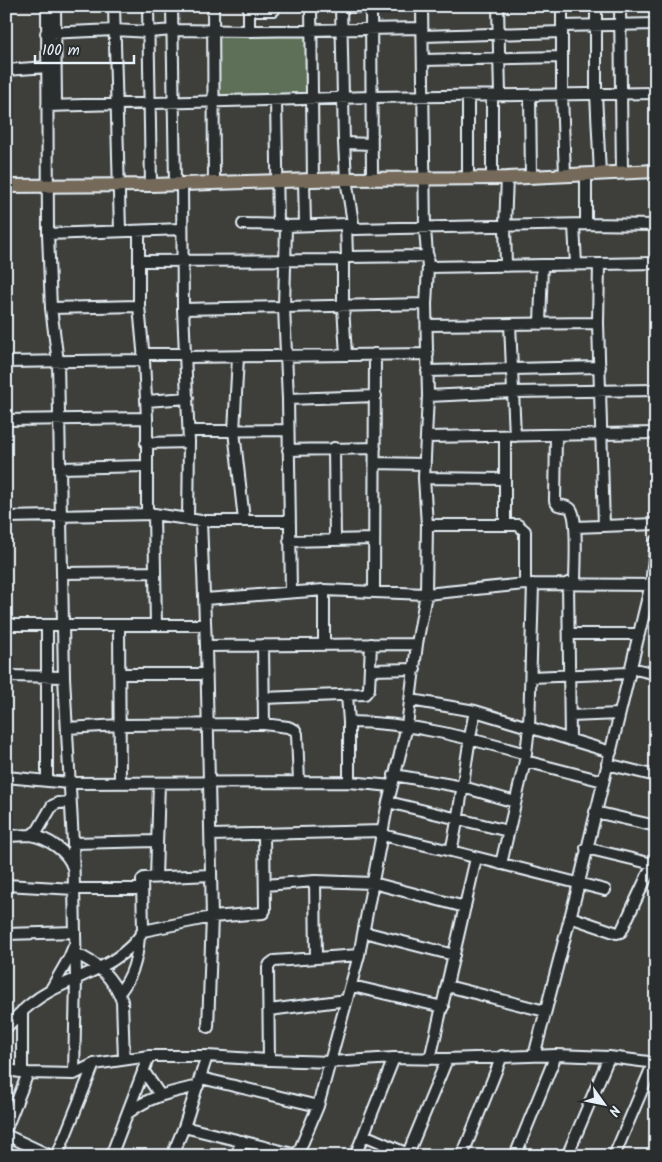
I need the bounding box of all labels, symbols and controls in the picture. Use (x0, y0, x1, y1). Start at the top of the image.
scale bar (35, 32, 134, 64)
text: 100 m (42, 39, 80, 63)
north arrow (580, 1080, 630, 1130)
text: N (602, 1101, 626, 1120)

